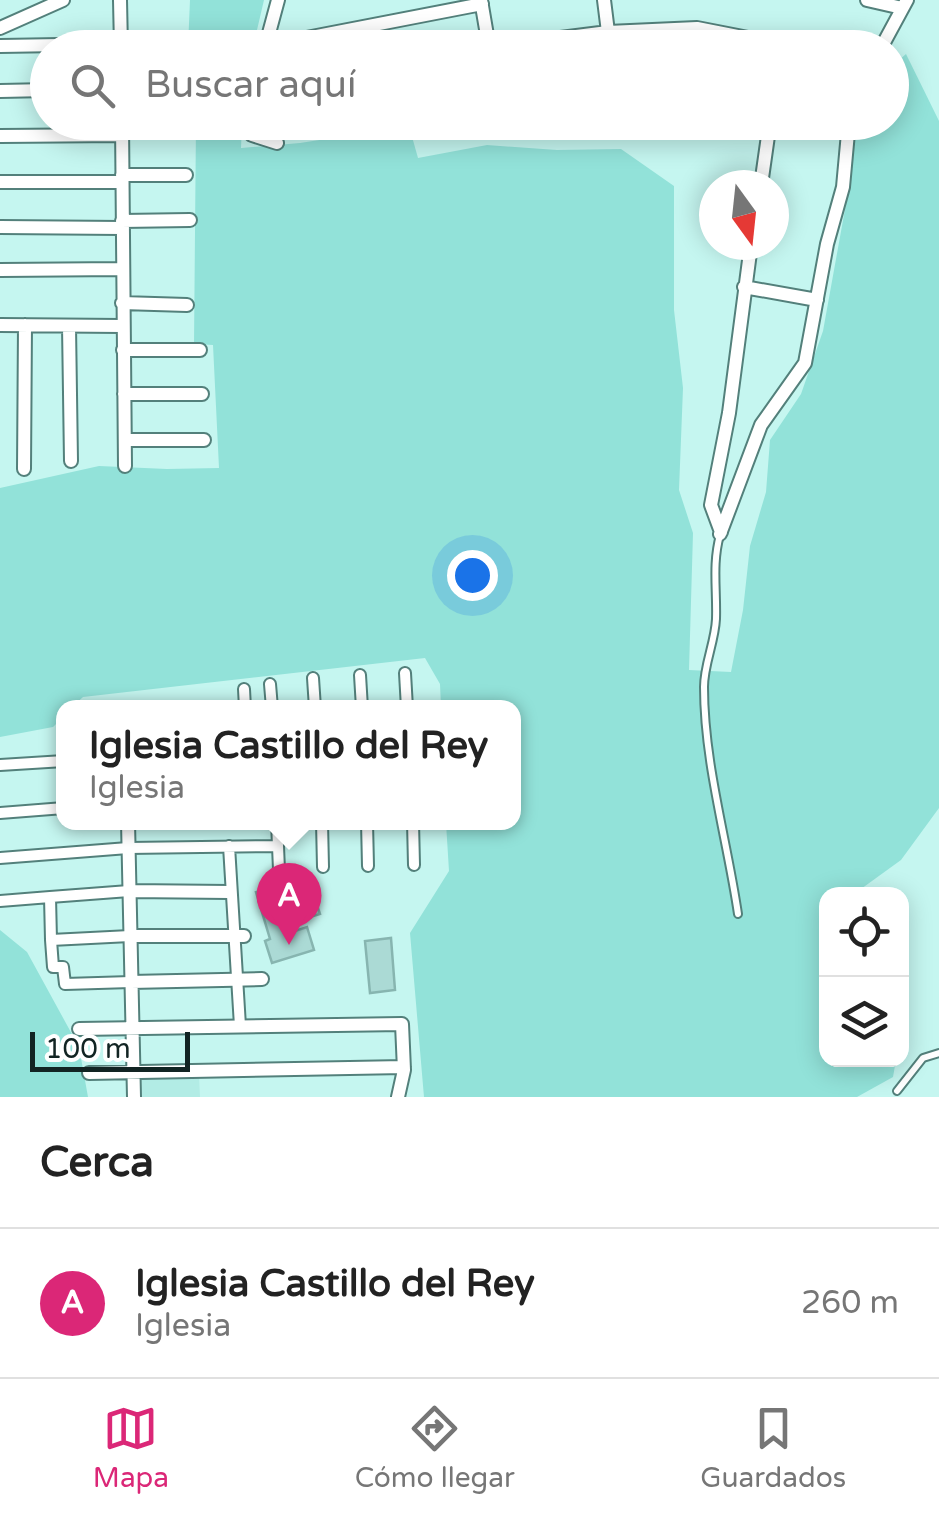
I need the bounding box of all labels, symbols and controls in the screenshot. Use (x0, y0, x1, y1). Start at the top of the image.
search box (30, 30, 909, 140)
icon: search (65, 58, 120, 113)
text: Buscar aquí (145, 62, 356, 108)
north arrow (699, 170, 789, 260)
your location (447, 550, 498, 601)
popup (56, 700, 521, 830)
text: Iglesia Castillo del Rey (89, 723, 488, 769)
text: Iglesia (89, 769, 185, 807)
pin: A (256, 862, 322, 945)
map controls (819, 887, 909, 1067)
button: locate (819, 887, 909, 977)
button: layers (819, 977, 909, 1067)
scale bar (30, 1027, 190, 1072)
text: 100 m (45, 1032, 131, 1066)
text: Cerca (40, 1137, 154, 1188)
text: Iglesia Castillo del Rey (135, 1261, 535, 1307)
text: A (61, 1284, 84, 1322)
text: 260 m (801, 1284, 899, 1322)
text: Iglesia (135, 1307, 231, 1345)
tab: Mapa (93, 1401, 169, 1495)
tab: Cómo llegar (355, 1401, 515, 1495)
tab: Guardados (700, 1401, 846, 1495)

